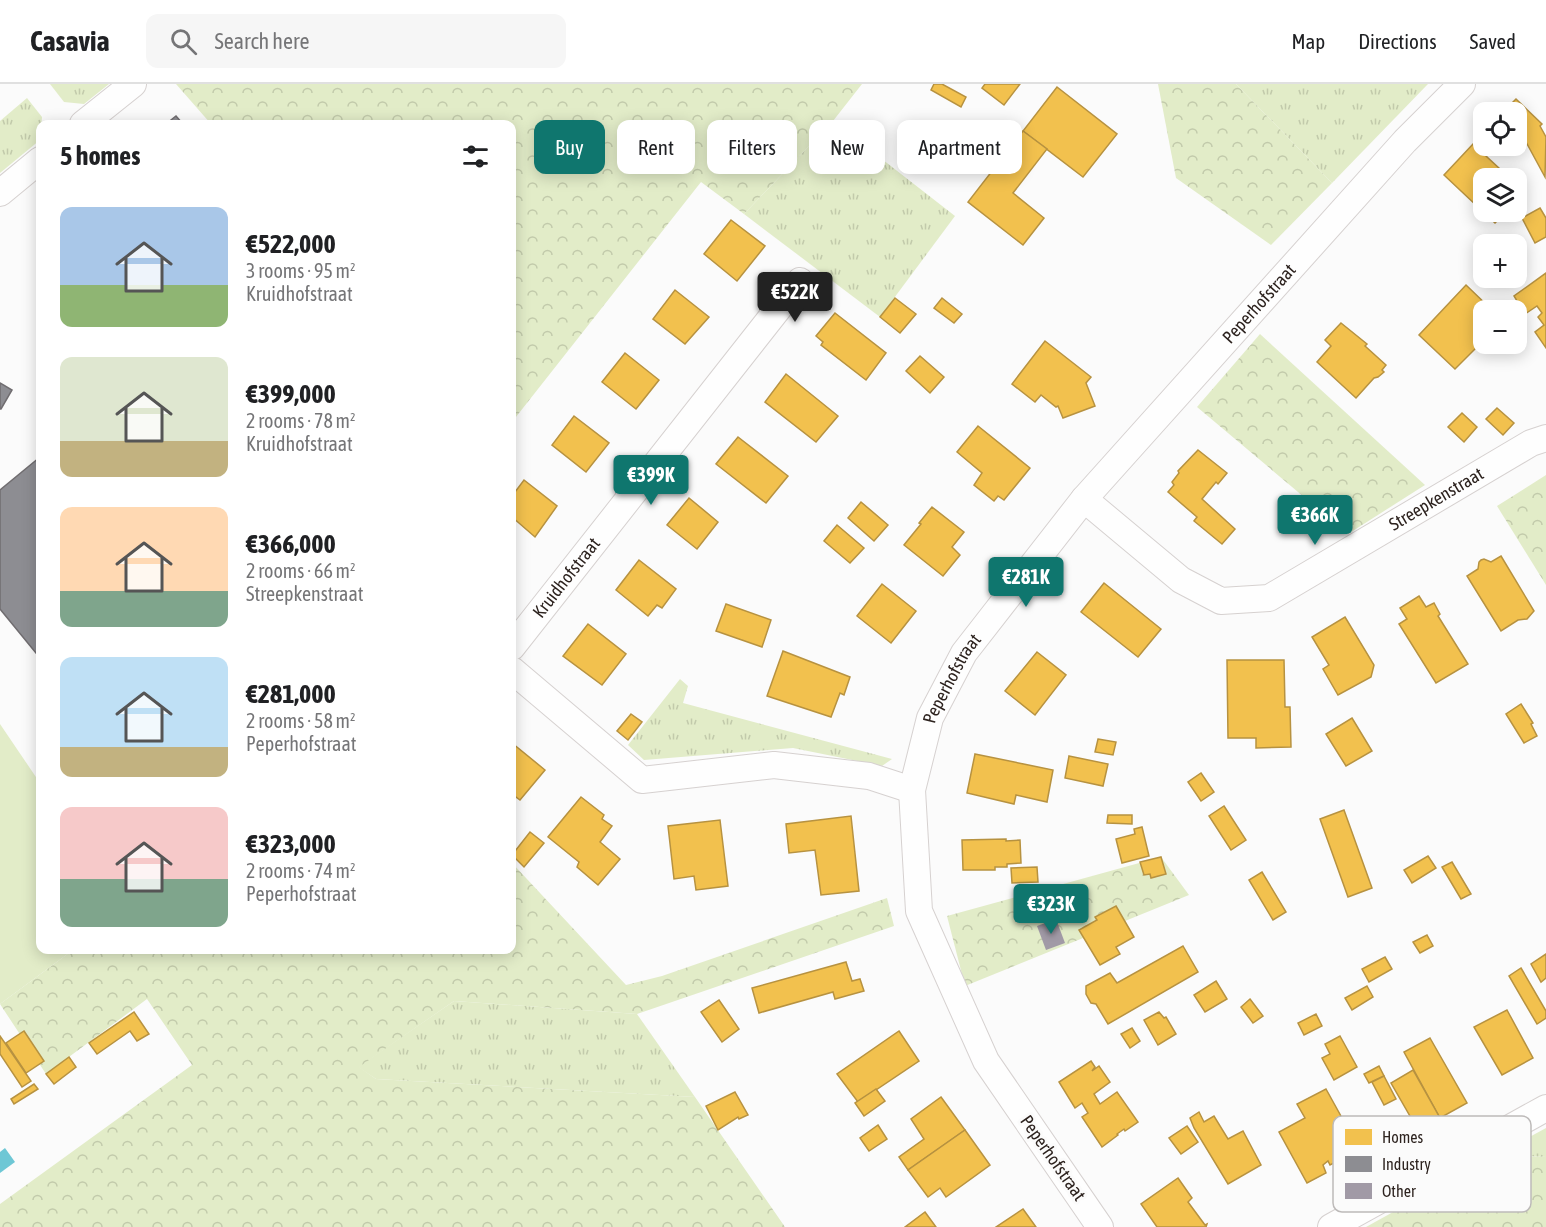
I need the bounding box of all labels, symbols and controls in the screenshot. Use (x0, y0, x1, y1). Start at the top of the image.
search box (146, 14, 566, 68)
text: Casavia (30, 25, 110, 57)
icon: search (167, 25, 200, 58)
text: Search here (215, 28, 309, 54)
text: Map (1291, 29, 1325, 53)
text: Directions (1358, 29, 1437, 53)
text: Saved (1470, 29, 1516, 53)
map controls (1473, 102, 1527, 354)
button: locate (1473, 102, 1527, 156)
chip: Buy (534, 120, 605, 174)
chip: Rent (617, 120, 695, 174)
chip: Filters (707, 120, 797, 174)
chip: New (809, 120, 885, 174)
chip: Apartment (897, 120, 1022, 174)
icon: filters (459, 140, 492, 173)
text: 5 homes (60, 141, 140, 171)
button: layers (1473, 168, 1527, 222)
text: €522,000 (246, 229, 336, 259)
icon: home (108, 231, 180, 303)
button: + (1473, 234, 1527, 288)
text: 3 rooms · 95 m² (246, 259, 356, 282)
street label: Peperhofstraat (1218, 259, 1300, 347)
pin: €522K (753, 272, 837, 323)
text: €522K (772, 280, 819, 303)
text: Kruidhofstraat (246, 282, 353, 305)
button: − (1473, 300, 1527, 354)
text: €399,000 (246, 379, 336, 409)
icon: home (108, 381, 180, 453)
text: 2 rooms · 78 m² (246, 409, 356, 432)
text: Kruidhofstraat (246, 432, 353, 455)
pin: €399K (609, 455, 693, 506)
text: €399K (628, 463, 675, 486)
street label: Streepkenstraat (1385, 463, 1487, 535)
pin: €366K (1273, 495, 1357, 546)
text: €366K (1292, 503, 1339, 526)
text: €366,000 (246, 529, 336, 559)
icon: home (108, 531, 180, 603)
street label: Kruidhofstraat (528, 533, 604, 622)
pin: €281K (984, 557, 1068, 608)
text: 2 rooms · 66 m² (246, 559, 356, 582)
text: €281K (1003, 565, 1050, 588)
text: Streepkenstraat (246, 582, 363, 605)
street label: Peperhofstraat (918, 629, 985, 725)
text: €281,000 (246, 679, 336, 709)
icon: home (108, 681, 180, 753)
text: 2 rooms · 58 m² (246, 709, 356, 732)
text: Peperhofstraat (246, 732, 356, 755)
text: €323,000 (246, 829, 336, 859)
icon: home (108, 831, 180, 903)
text: 2 rooms · 74 m² (246, 859, 356, 882)
text: Peperhofstraat (246, 882, 356, 905)
pin: €323K (1009, 884, 1093, 935)
text: €323K (1028, 892, 1075, 915)
street label: Peperhofstraat (1016, 1111, 1091, 1204)
legend (1333, 1116, 1531, 1212)
text: Homes (1382, 1128, 1424, 1146)
text: Industry (1382, 1155, 1431, 1174)
text: Other (1382, 1182, 1416, 1200)

